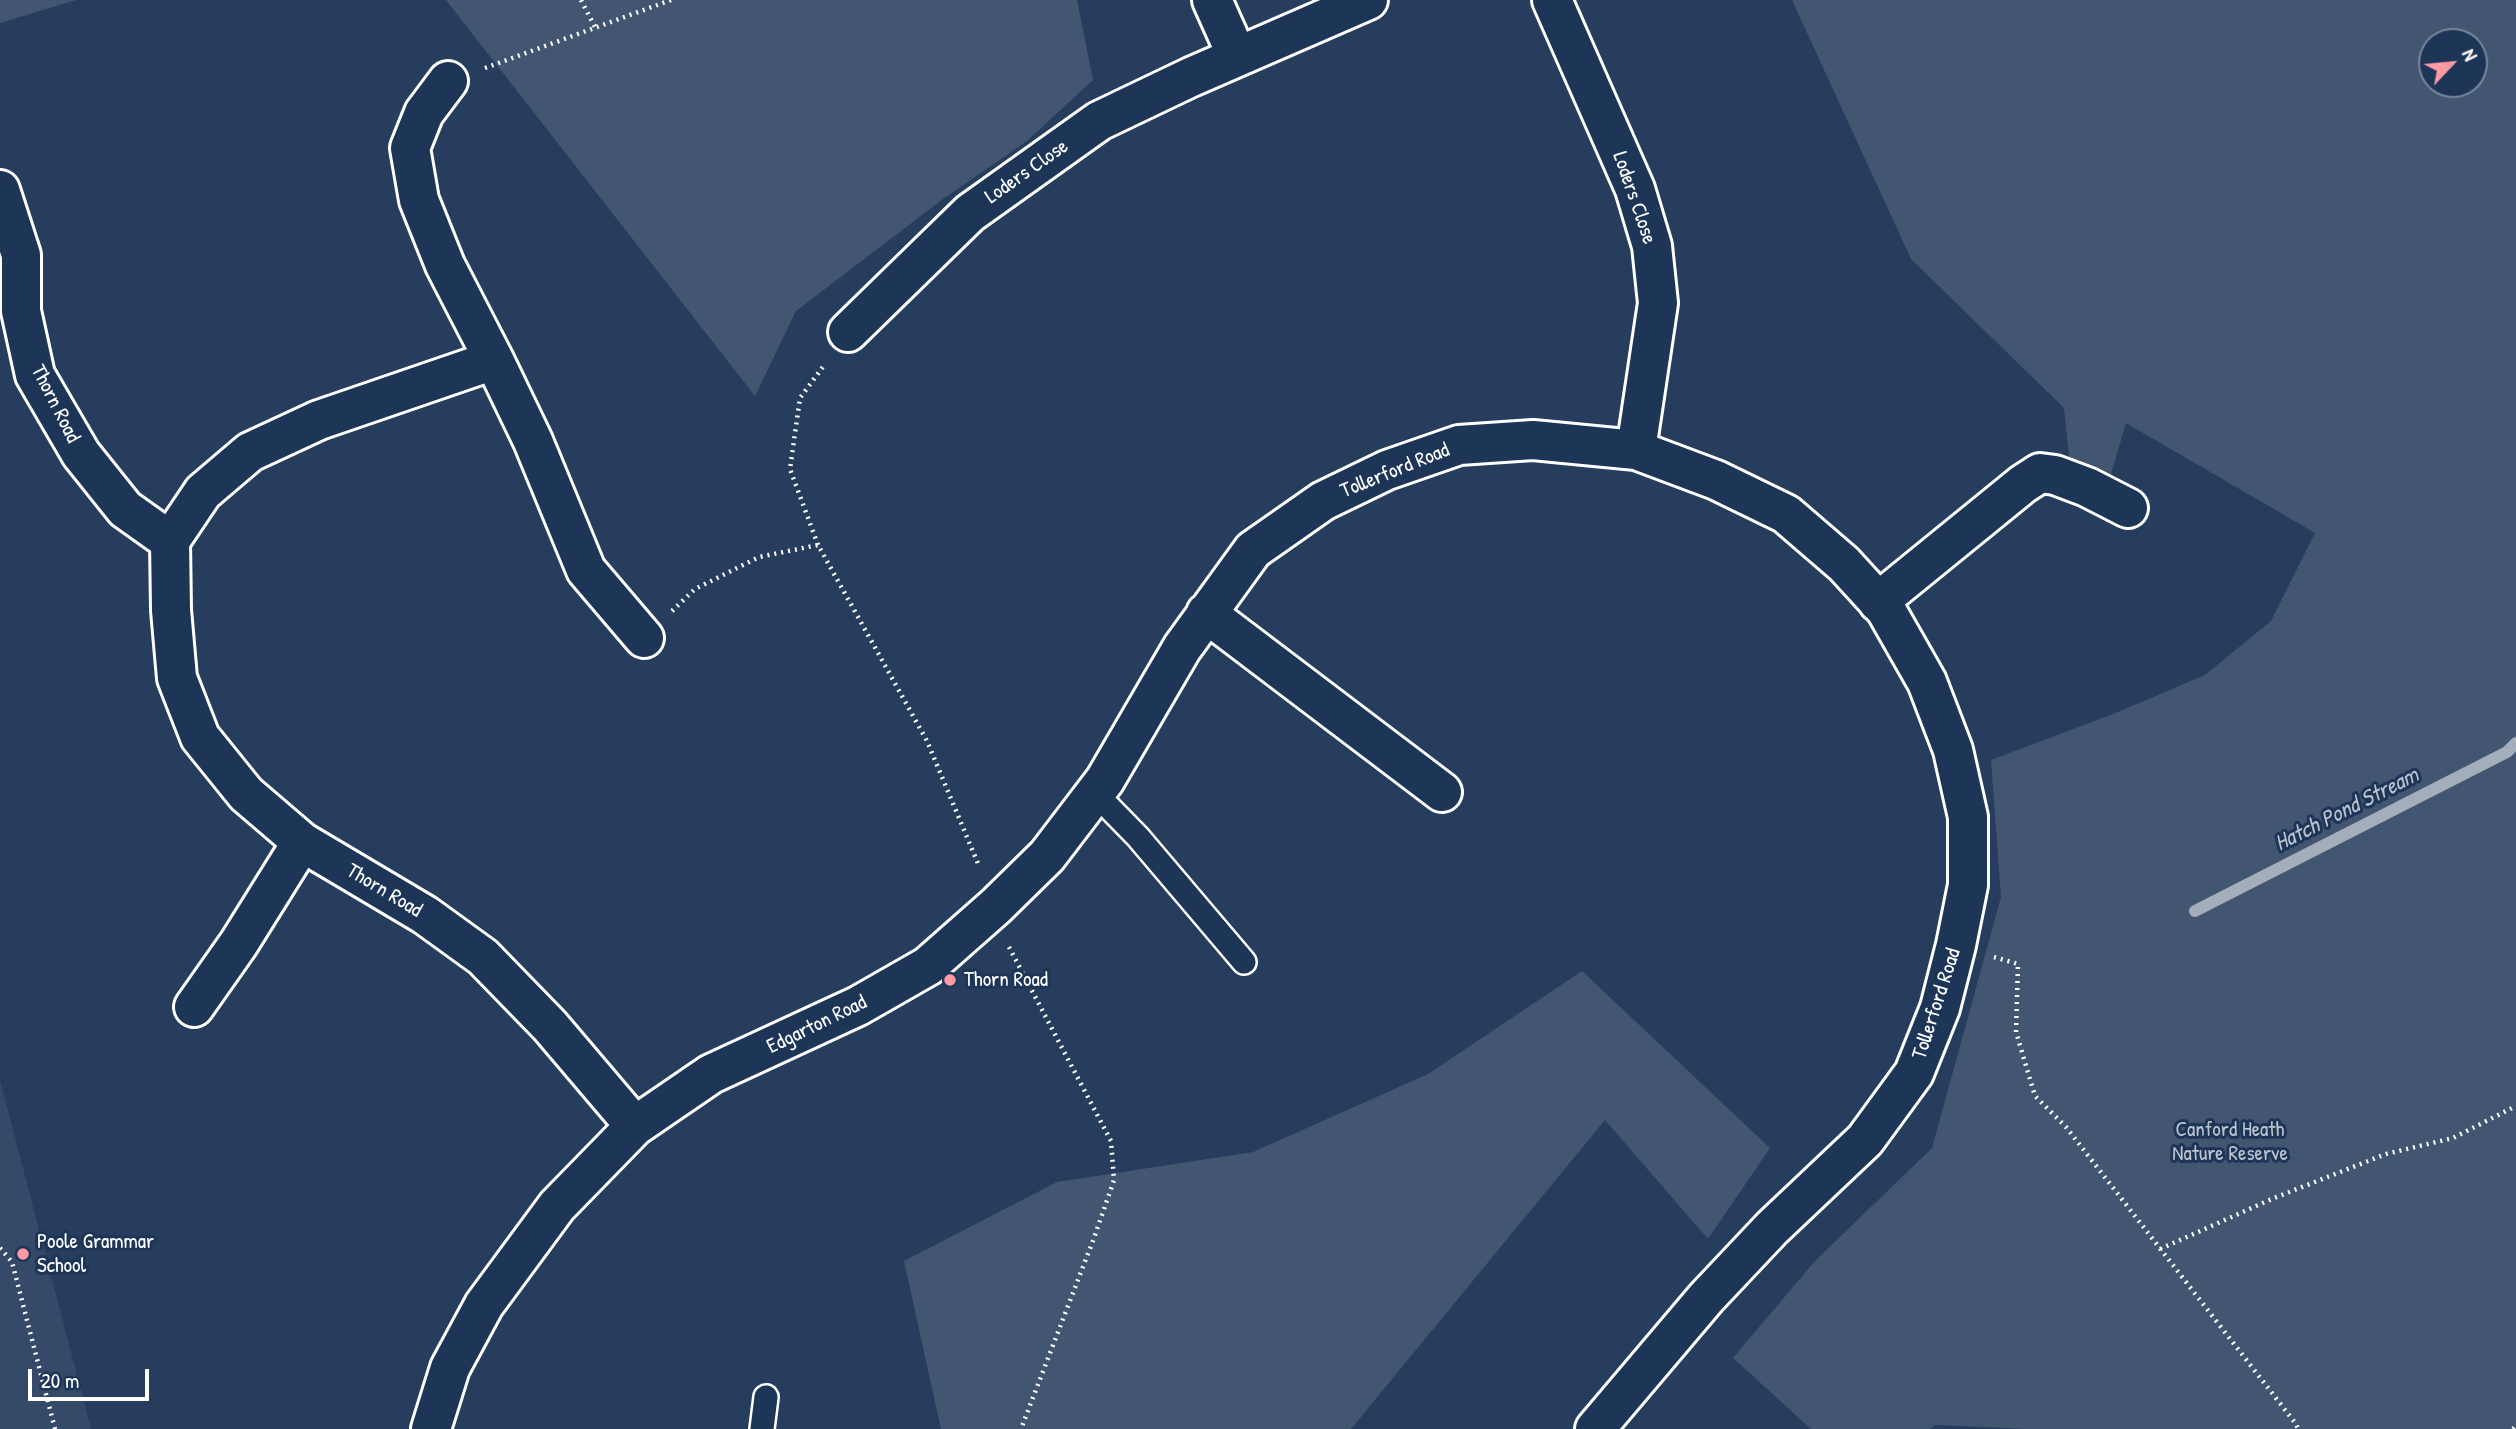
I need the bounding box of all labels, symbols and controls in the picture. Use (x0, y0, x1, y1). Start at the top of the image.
north arrow (2418, 28, 2488, 98)
text: N (2456, 44, 2484, 65)
street label: Loders Close (981, 134, 1073, 210)
street label: Loders Close (1606, 149, 1662, 247)
street label: Thorn Road (25, 361, 85, 447)
street label: Tollerford Road (1337, 438, 1453, 504)
water label: Hatch Pond Stream (2270, 762, 2424, 858)
street label: Thorn Road (342, 859, 426, 923)
street label: Tollerford Road (1907, 945, 1967, 1063)
place label: Thorn Road (964, 967, 1048, 993)
marker: Thorn Road (942, 972, 958, 988)
street label: Edgarton Road (763, 990, 871, 1060)
park label: Canford Heath Nature Reserve (2172, 1117, 2288, 1167)
place label: Poole Grammar School (37, 1229, 154, 1279)
marker: Poole Grammar School (15, 1246, 31, 1262)
scale bar (32, 1356, 152, 1400)
text: 20 m (41, 1366, 79, 1395)

